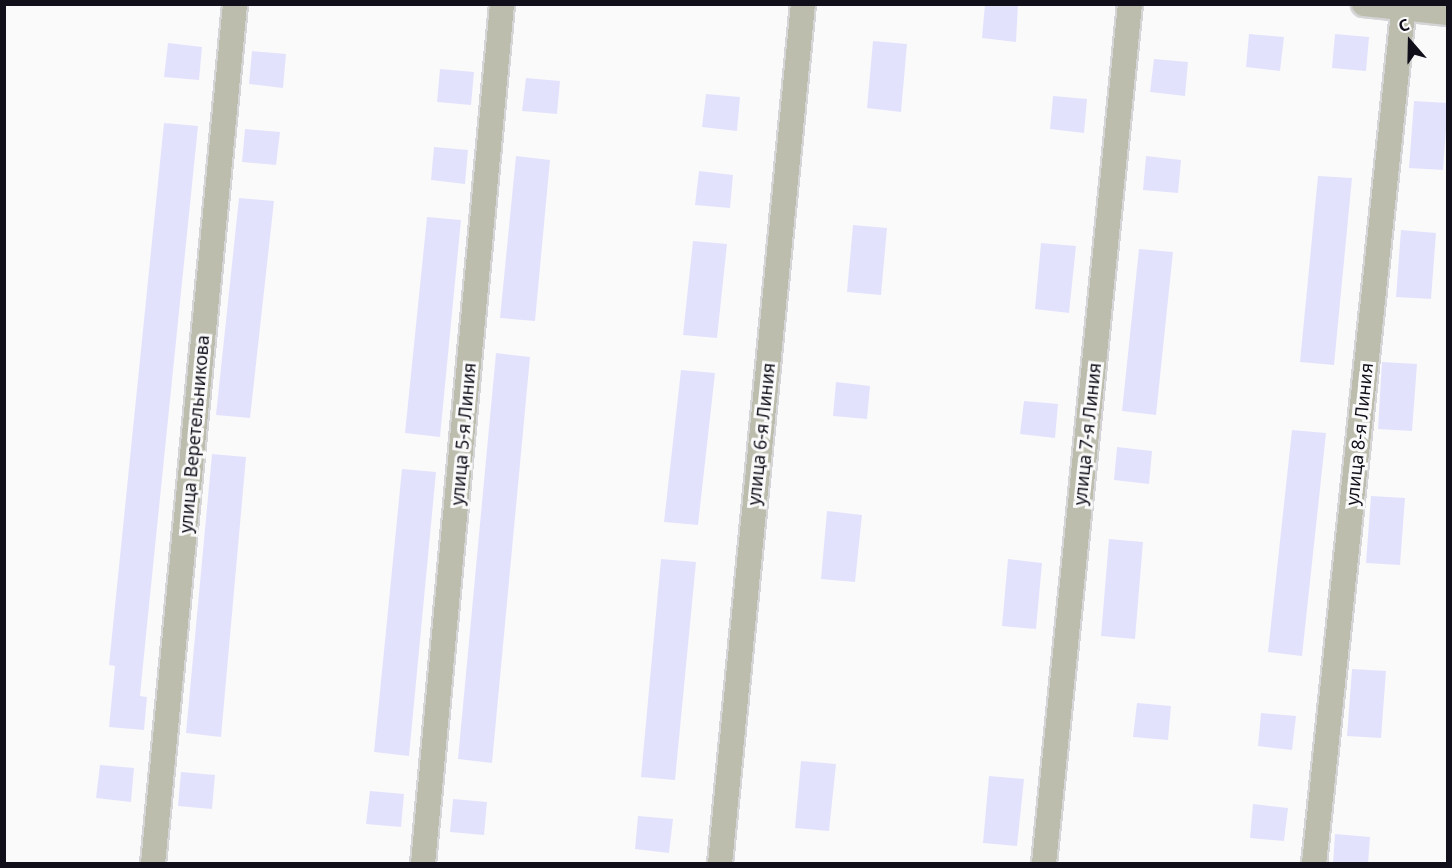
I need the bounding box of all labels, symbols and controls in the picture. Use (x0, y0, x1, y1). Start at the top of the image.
north arrow (1380, 12, 1440, 72)
text: С (1395, 13, 1412, 37)
street label: улица Веретельникова (175, 334, 213, 534)
street label: улица 5-я Линия (446, 362, 480, 506)
street label: улица 6-я Линия (743, 362, 779, 506)
street label: улица 7-я Линия (1069, 362, 1105, 506)
street label: улица 8-я Линия (1341, 362, 1377, 506)

